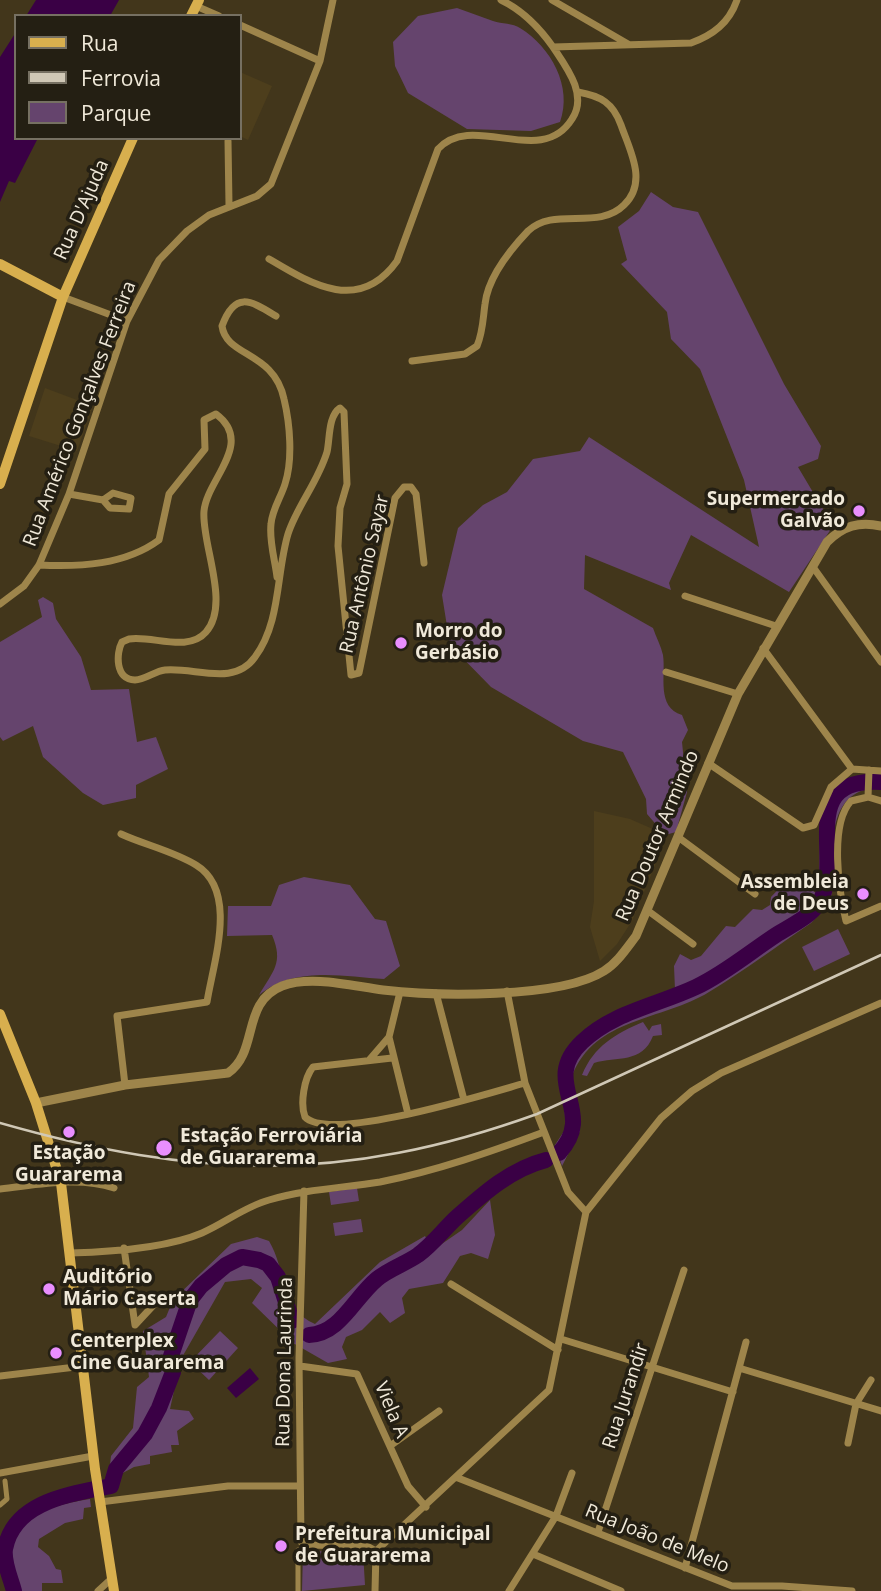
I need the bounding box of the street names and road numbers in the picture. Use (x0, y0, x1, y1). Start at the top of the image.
street label: Rua D'Ajuda (50, 156, 114, 264)
street label: Rua Américo Gonçalves Ferreira (19, 278, 141, 550)
street label: Rua Antônio Sayar (336, 492, 394, 656)
street label: Rua Doutor Armindo (612, 747, 704, 925)
street label: Rua Dona Laurinda (272, 1277, 298, 1447)
street label: Rua Jurandir (598, 1340, 654, 1452)
street label: Viela A (369, 1378, 413, 1442)
street label: Rua João de Melo (582, 1500, 732, 1578)

